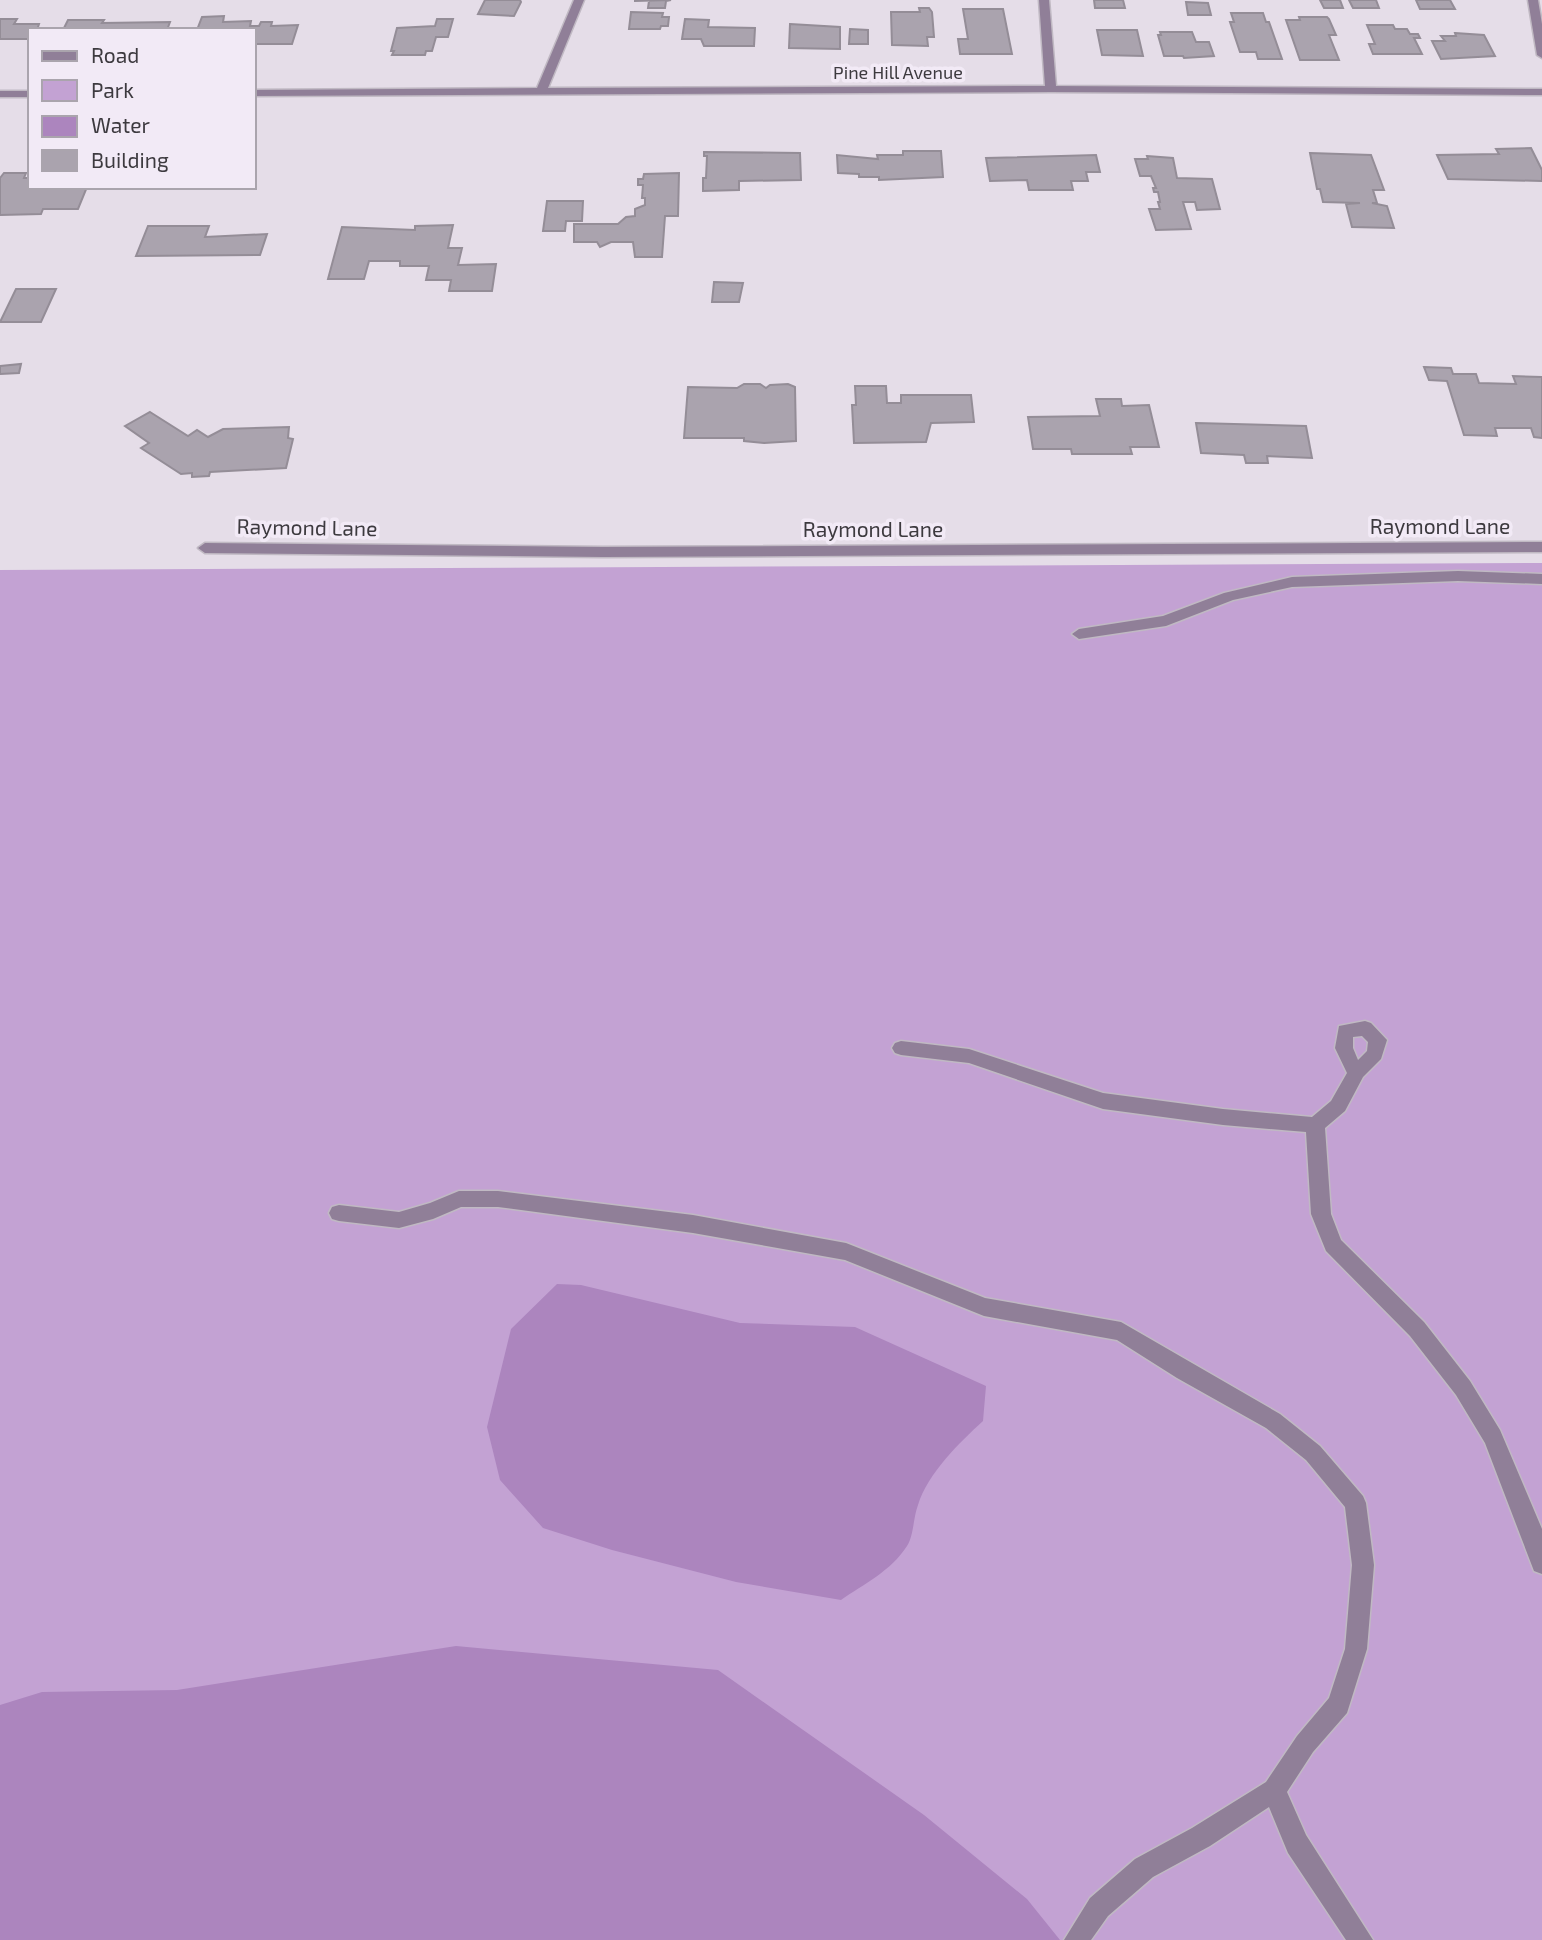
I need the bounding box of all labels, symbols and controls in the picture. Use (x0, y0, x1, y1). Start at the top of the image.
legend (28, 28, 256, 189)
text: Road (91, 42, 139, 67)
street label: Pine Hill Avenue (833, 61, 963, 83)
text: Park (91, 77, 134, 102)
text: Water (91, 112, 150, 137)
text: Building (91, 147, 169, 172)
street label: Raymond Lane (236, 513, 378, 540)
street label: Raymond Lane (1370, 513, 1510, 538)
street label: Raymond Lane (803, 516, 943, 541)

